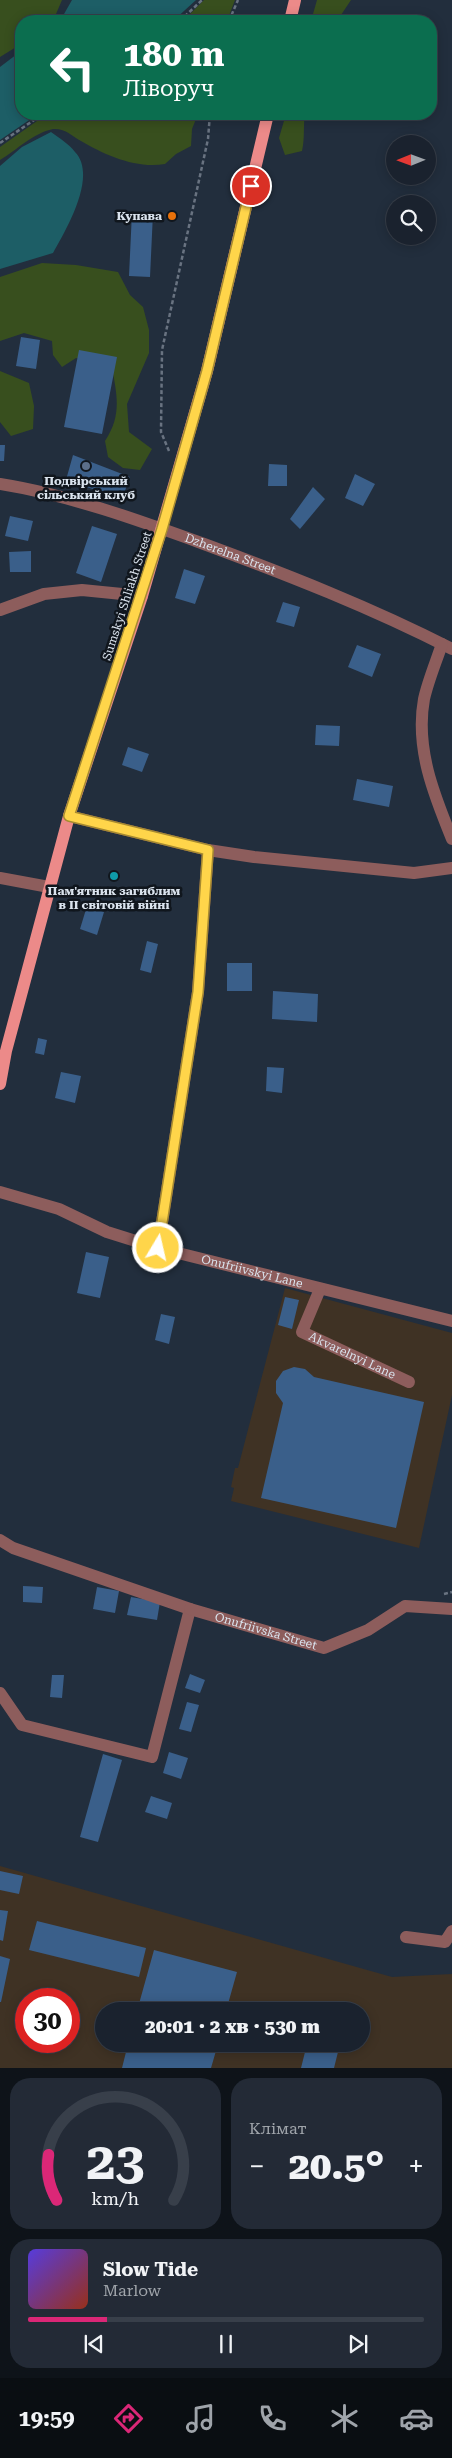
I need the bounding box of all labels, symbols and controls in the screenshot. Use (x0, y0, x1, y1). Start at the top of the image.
text: 180 m (123, 34, 224, 75)
icon: left (40, 35, 105, 100)
text: Ліворуч (123, 76, 214, 101)
north arrow (386, 135, 436, 185)
map controls (386, 135, 436, 245)
pin (230, 165, 272, 207)
icon: arrive (237, 172, 265, 200)
button: search (386, 195, 436, 245)
place label: Купава (117, 209, 162, 223)
marker: Купава (166, 210, 178, 222)
marker: Подвірський сільський клуб (80, 460, 92, 472)
place label: Подвірський сільський клуб (37, 474, 135, 502)
street label: Sumskyi Shliakh Street (100, 529, 155, 662)
street label: Dzherelna Street (183, 531, 278, 578)
marker: Пам'ятник загиблим в II світовій війні (108, 870, 120, 882)
place label: Пам'ятник загиблим в II світовій війні (48, 884, 181, 912)
position arrow (131, 1221, 183, 1273)
street label: Onufriivskyi Lane (200, 1252, 305, 1291)
street label: Akvarelnyi Lane (306, 1329, 398, 1382)
street label: Onufriivska Street (213, 1610, 319, 1653)
speed limit sign: 30 (15, 1988, 80, 2053)
text: 20:01 · 2 хв · 530 m (145, 2015, 320, 2038)
text: Клімат (249, 2119, 307, 2138)
text: 23 (86, 2131, 145, 2192)
text: 20.5° (289, 2144, 384, 2188)
text: − (249, 2150, 265, 2183)
text: + (408, 2150, 424, 2183)
text: km/h (92, 2188, 140, 2209)
text: Slow Tide (103, 2258, 198, 2281)
text: Marlow (103, 2281, 161, 2300)
icon: previous (80, 2330, 108, 2358)
icon: pause (212, 2330, 240, 2358)
icon: next (344, 2330, 372, 2358)
icon: directions (111, 2401, 146, 2436)
icon: music (183, 2401, 218, 2436)
icon: phone (255, 2401, 290, 2436)
icon: climate (327, 2401, 362, 2436)
icon: car (399, 2401, 434, 2436)
text: 19:59 (18, 2406, 75, 2431)

